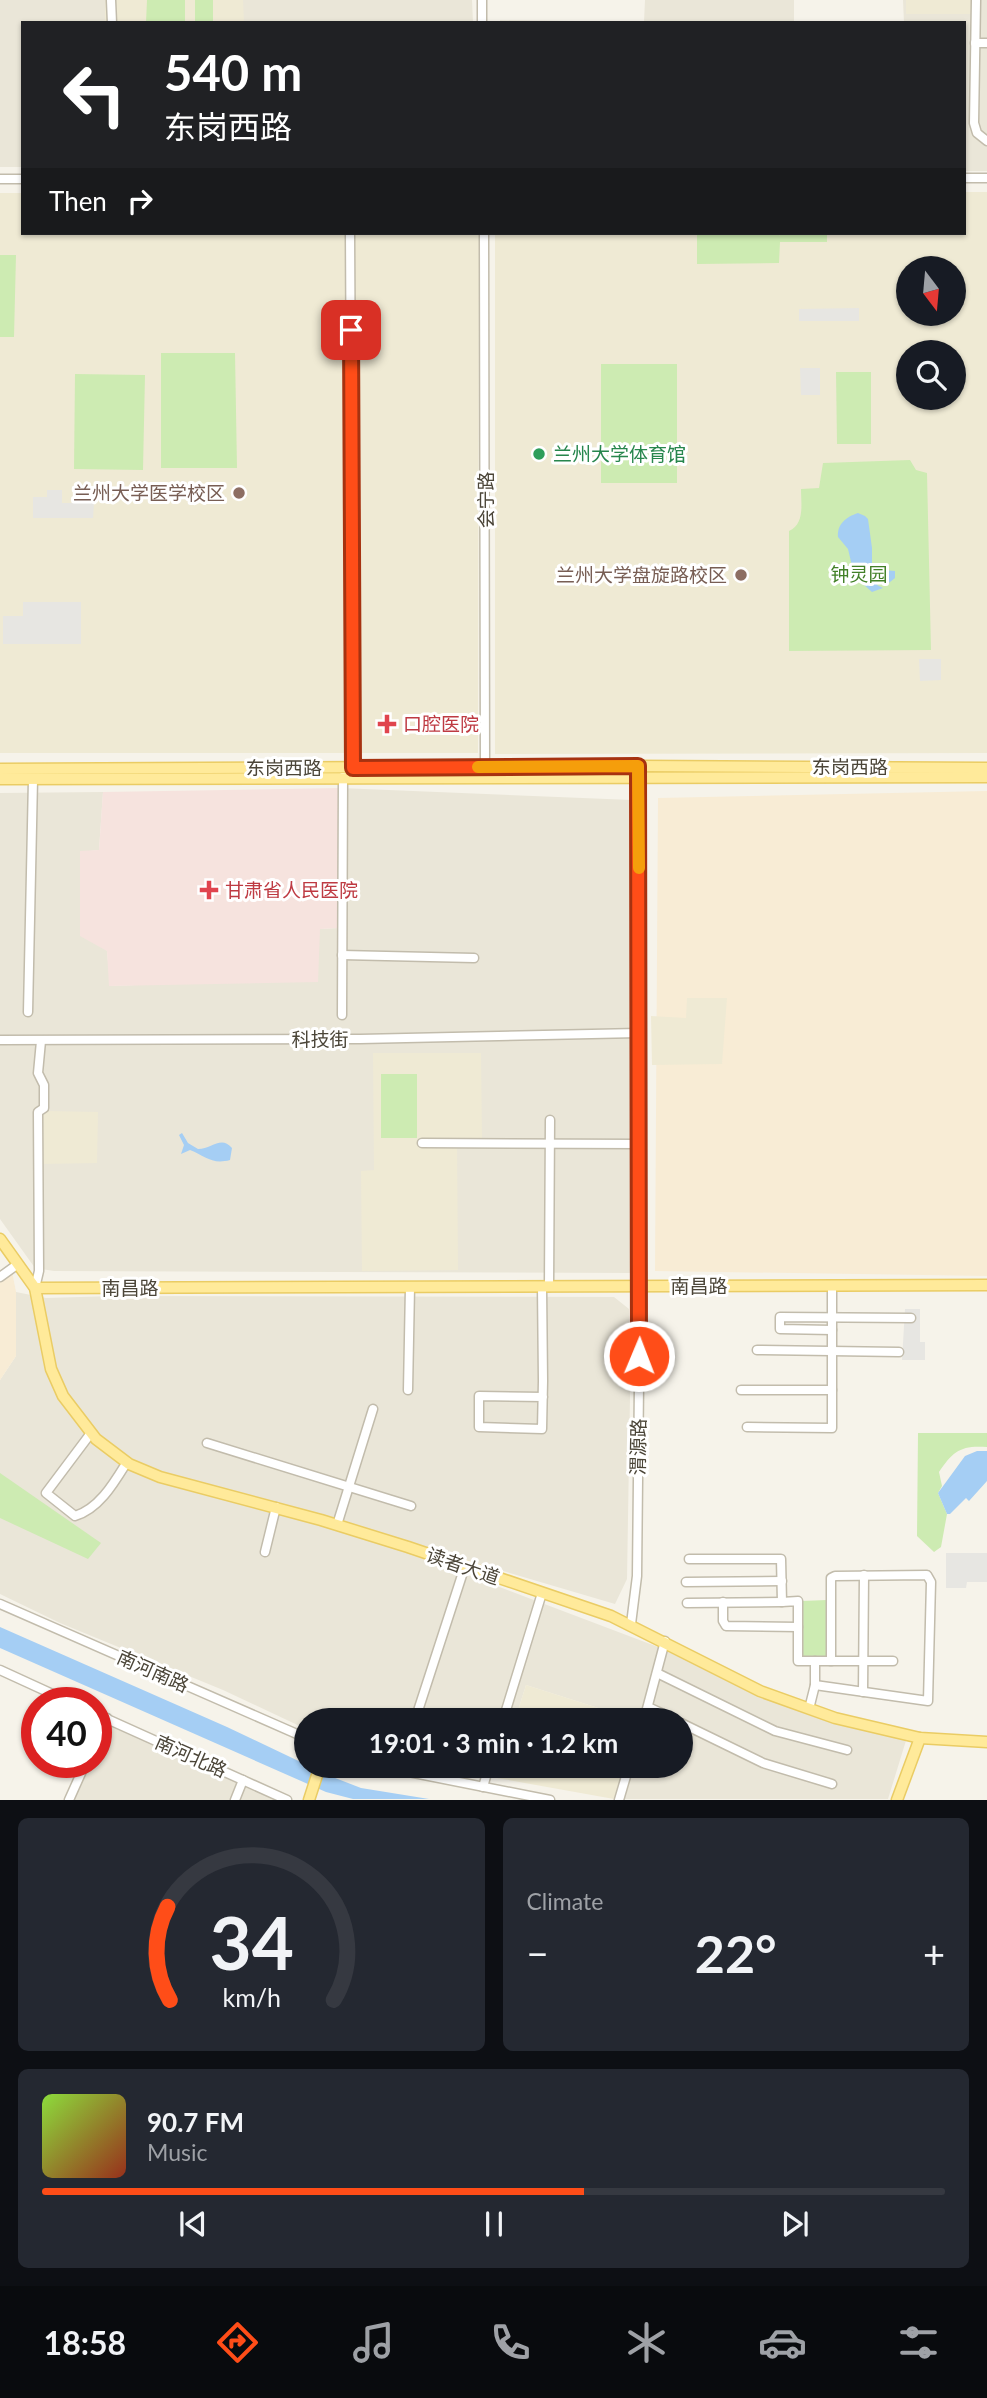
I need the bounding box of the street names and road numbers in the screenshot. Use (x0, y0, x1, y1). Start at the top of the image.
street label: 会宁路 (474, 471, 497, 529)
street label: 东岗西路 (812, 755, 888, 778)
street label: 东岗西路 (246, 756, 322, 779)
street label: 科技街 (291, 1027, 349, 1050)
street label: 南昌路 (670, 1274, 728, 1297)
street label: 南昌路 (101, 1276, 159, 1299)
street label: 渭源路 (626, 1418, 649, 1476)
street label: 读者大道 (423, 1542, 503, 1589)
street label: 南河南路 (114, 1645, 193, 1697)
street label: 南河北路 (152, 1730, 231, 1782)

